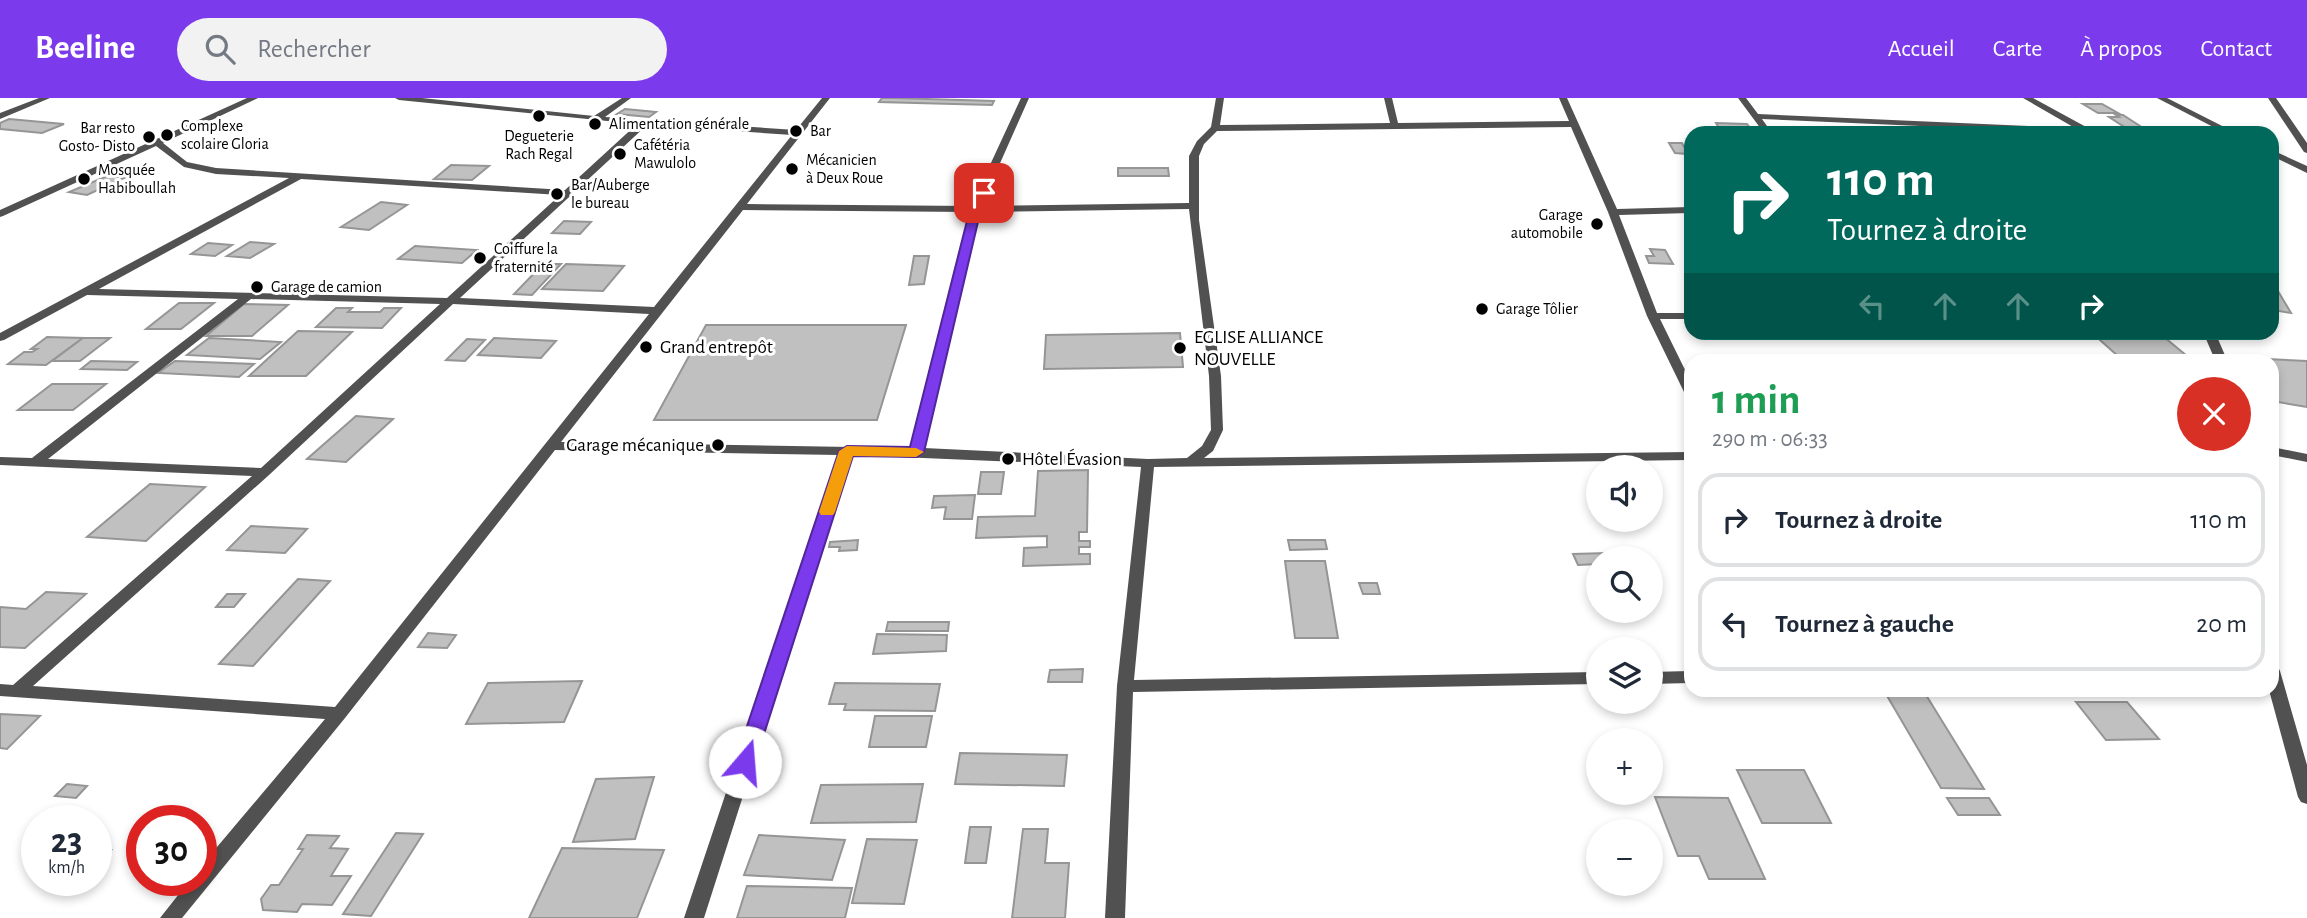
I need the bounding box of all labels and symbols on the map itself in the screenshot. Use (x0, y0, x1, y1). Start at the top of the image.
marker: Degueterie Rach Regal (531, 108, 547, 124)
marker: Alimentation générale (587, 116, 603, 132)
place label: Alimentation générale (609, 116, 749, 132)
place label: Complexe scolaire Gloria (181, 118, 269, 152)
place label: Bar resto Gosto- Disto (59, 120, 135, 154)
marker: Bar (788, 123, 804, 139)
place label: Bar (810, 123, 832, 139)
marker: Complexe scolaire Gloria (159, 127, 175, 143)
place label: Degueterie Rach Regal (504, 128, 574, 162)
marker: Bar resto Gosto- Disto (141, 129, 157, 145)
place label: Cafétéria Mawulolo (634, 137, 696, 171)
marker: Cafétéria Mawulolo (612, 146, 628, 162)
place label: Mécanicien à Deux Roue (806, 152, 883, 186)
marker: Mécanicien à Deux Roue (784, 161, 800, 177)
place label: Mosquée Habiboullah (98, 162, 176, 196)
pin (954, 163, 1014, 223)
marker: Mosquée Habiboullah (76, 171, 92, 187)
place label: Bar/Auberge le bureau (571, 177, 650, 211)
marker: Bar/Auberge le bureau (549, 186, 565, 202)
place label: Garage automobile (1511, 207, 1583, 241)
marker: Garage automobile (1589, 216, 1605, 232)
place label: Coiffure la fraternité (494, 241, 558, 275)
marker: Coiffure la fraternité (472, 250, 488, 266)
marker: Garage de camion (249, 279, 265, 295)
place label: Garage de camion (271, 279, 382, 295)
marker: Garage Tôlier (1474, 301, 1490, 317)
place label: Garage Tôlier (1496, 301, 1579, 317)
place label: EGLISE ALLIANCE NOUVELLE (1194, 328, 1323, 369)
place label: Grand entrepôt (660, 338, 773, 357)
marker: Grand entrepôt (638, 339, 654, 355)
marker: EGLISE ALLIANCE NOUVELLE (1172, 340, 1188, 356)
place label: Garage mécanique (566, 436, 704, 455)
marker: Garage mécanique (710, 437, 726, 453)
place label: Hôtel Évasion (1022, 448, 1122, 469)
marker: Hôtel Évasion (1000, 451, 1016, 467)
position arrow (708, 725, 782, 799)
speed limit sign: 30 (126, 805, 217, 896)

